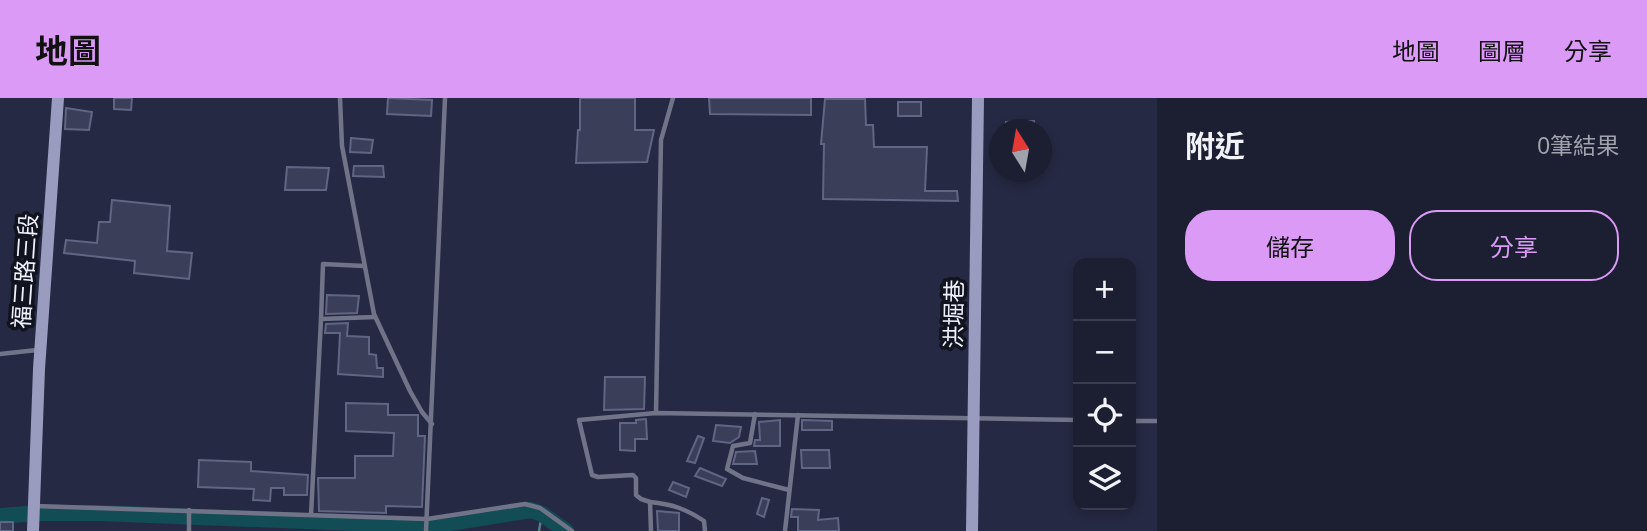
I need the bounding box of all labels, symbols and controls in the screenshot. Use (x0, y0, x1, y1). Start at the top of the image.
text: 地圖 (35, 33, 101, 70)
text: 地圖 (1392, 38, 1440, 65)
text: 圖層 (1478, 38, 1526, 65)
text: 分享 (1564, 38, 1612, 65)
north arrow (989, 119, 1052, 182)
text: 附近 (1185, 130, 1245, 163)
text: 0筆結果 (1537, 133, 1619, 159)
button: 儲存 (1185, 210, 1395, 281)
button: 分享 (1409, 210, 1619, 281)
street label: 福三路三段 (8, 213, 42, 329)
map controls (1073, 258, 1136, 510)
button: + (1073, 258, 1136, 321)
street label: 洪堀巷 (940, 279, 968, 349)
button: − (1073, 321, 1136, 384)
button: locate (1073, 384, 1136, 447)
button: layers (1073, 447, 1136, 510)

